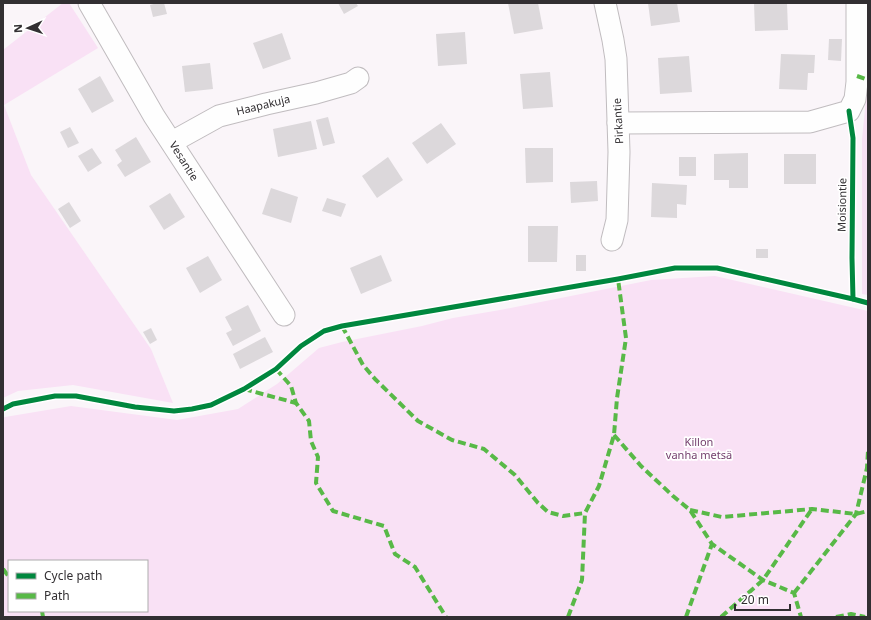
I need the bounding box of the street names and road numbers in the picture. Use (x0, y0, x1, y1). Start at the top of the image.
street label: Haapakuja (234, 91, 291, 118)
street label: Pirkantie (609, 98, 626, 144)
street label: Vesantie (166, 138, 202, 183)
street label: Moisiontie (834, 178, 849, 232)

